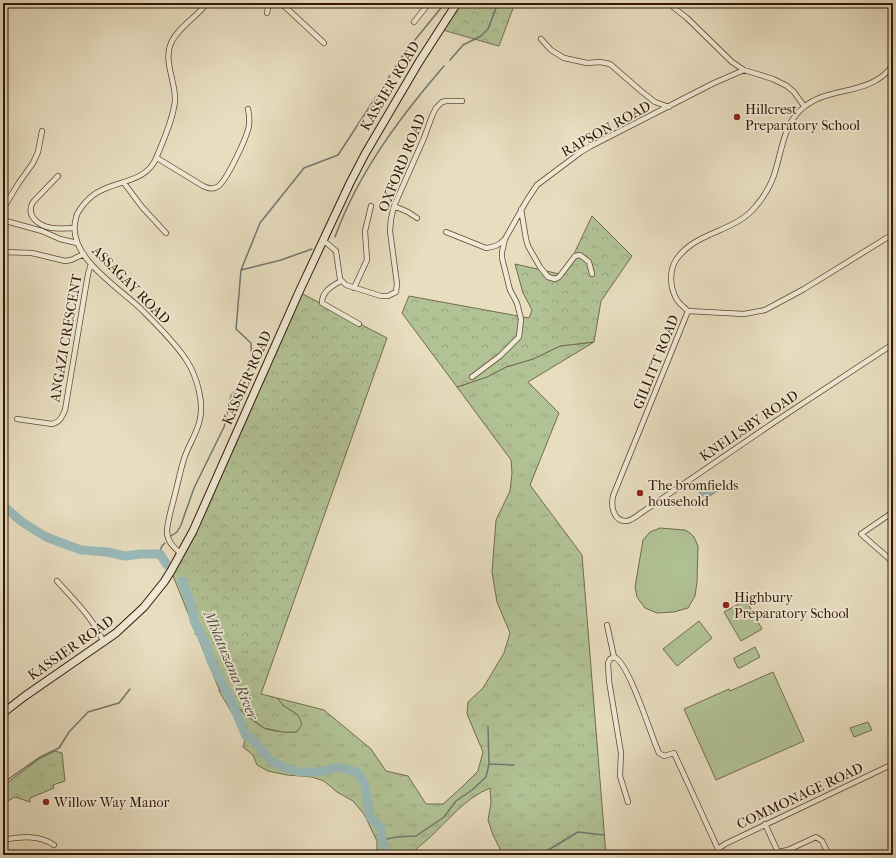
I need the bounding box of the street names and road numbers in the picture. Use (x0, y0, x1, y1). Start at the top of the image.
street label: KASSIER ROAD (357, 38, 424, 134)
street label: RAPSON ROAD (558, 97, 654, 161)
street label: OXFORD ROAD (375, 111, 430, 215)
street label: ASSAGAY ROAD (88, 242, 174, 328)
street label: ANGAZI CRESCENT (46, 272, 86, 404)
street label: GILLITT ROAD (629, 312, 683, 412)
street label: KASSIER ROAD (219, 328, 275, 428)
street label: KNELLSBY ROAD (696, 387, 802, 465)
street label: KASSIER ROAD (25, 612, 118, 684)
street label: COMMONAGE ROAD (734, 759, 866, 833)

